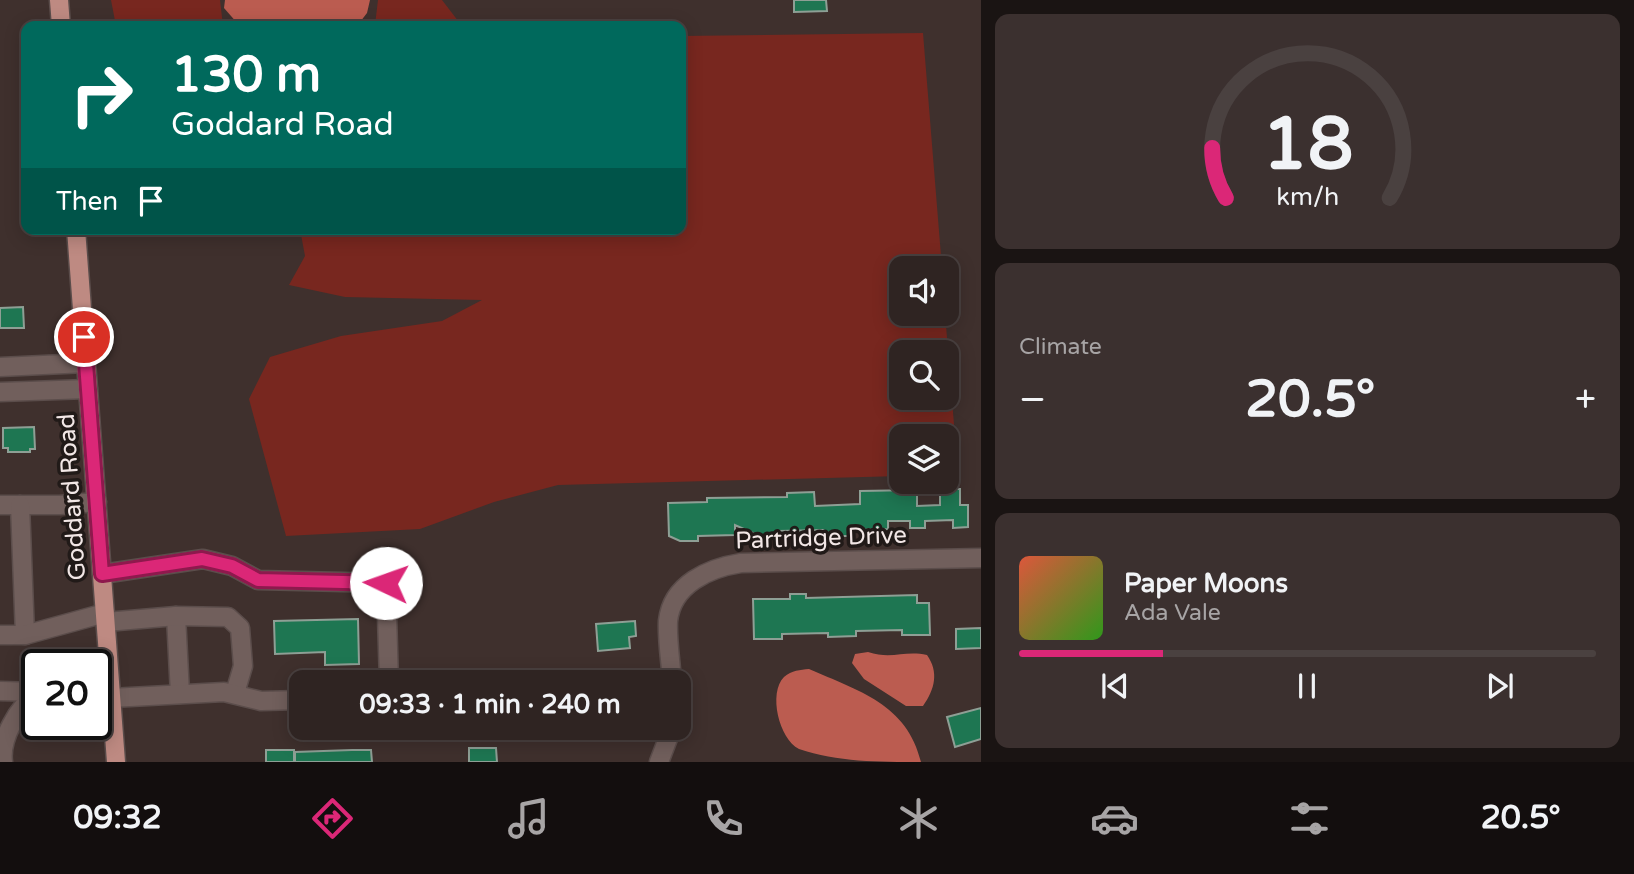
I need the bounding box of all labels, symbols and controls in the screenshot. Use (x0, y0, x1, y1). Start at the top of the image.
text: 130 m (171, 46, 321, 105)
icon: right (56, 49, 147, 140)
text: 18 (1262, 101, 1353, 189)
text: Goddard Road (171, 106, 394, 144)
text: km/h (1276, 181, 1339, 211)
icon: arrive (132, 182, 170, 220)
text: Then (56, 186, 118, 217)
map controls (889, 256, 959, 494)
button: sound (889, 256, 959, 326)
pin (54, 307, 114, 367)
icon: arrive (65, 318, 103, 356)
text: Climate (1019, 333, 1102, 361)
button: search (889, 340, 959, 410)
text: 20.5° (1245, 368, 1375, 431)
text: − (1019, 377, 1046, 423)
text: + (1575, 377, 1596, 423)
street label: Goddard Road (52, 413, 92, 581)
button: layers (889, 424, 959, 494)
street label: Partridge Drive (735, 521, 907, 555)
position arrow (349, 546, 423, 620)
text: Paper Moons (1124, 568, 1288, 599)
text: Ada Vale (1124, 599, 1221, 627)
speed limit sign: 20 (21, 649, 112, 740)
icon: previous (1096, 667, 1134, 705)
icon: pause (1288, 667, 1326, 705)
icon: next (1481, 667, 1519, 705)
text: 09:33 · 1 min · 240 m (359, 689, 621, 720)
icon: directions (308, 794, 357, 843)
icon: music (504, 794, 553, 843)
icon: phone (699, 794, 748, 843)
icon: climate (894, 794, 943, 843)
icon: car (1090, 794, 1139, 843)
icon: filters (1285, 794, 1334, 843)
text: 09:32 (73, 799, 162, 837)
text: 20.5° (1481, 799, 1561, 837)

